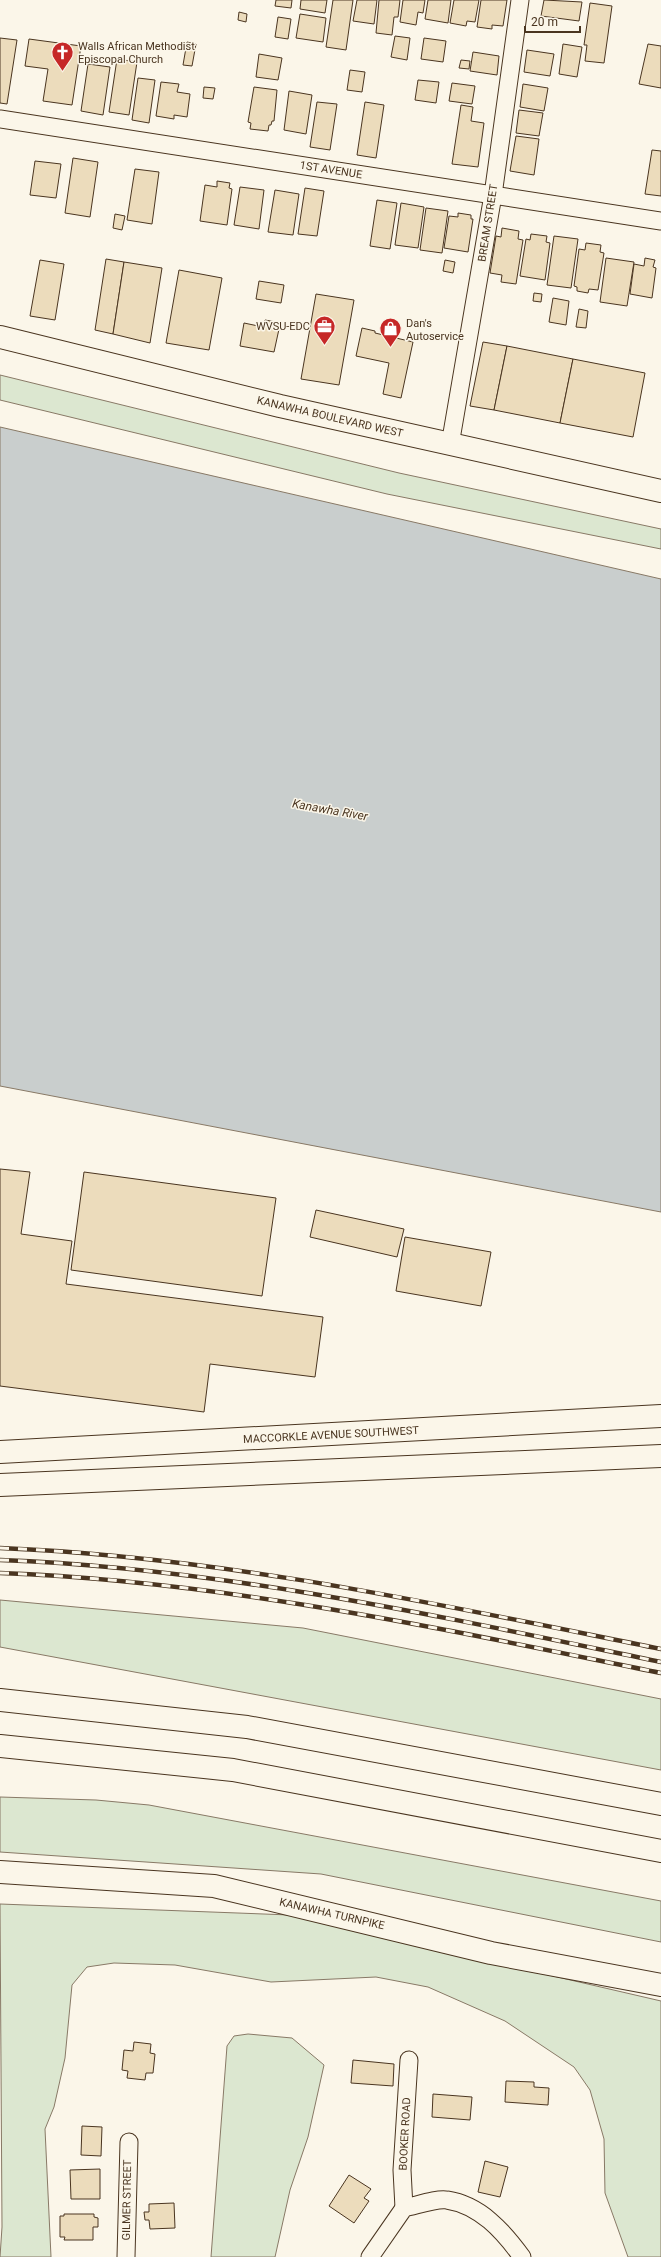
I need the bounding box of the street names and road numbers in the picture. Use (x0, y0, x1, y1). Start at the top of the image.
street label: 1ST AVENUE (299, 159, 363, 181)
street label: BREAM STREET (475, 183, 501, 263)
street label: KANAWHA BOULEVARD WEST (256, 394, 405, 440)
street label: MACCORKLE AVENUE SOUTHWEST (243, 1424, 420, 1446)
street label: KANAWHA TURNPIKE (278, 1896, 386, 1932)
street label: BOOKER ROAD (397, 2097, 413, 2171)
street label: GILMER STREET (120, 2159, 134, 2241)

